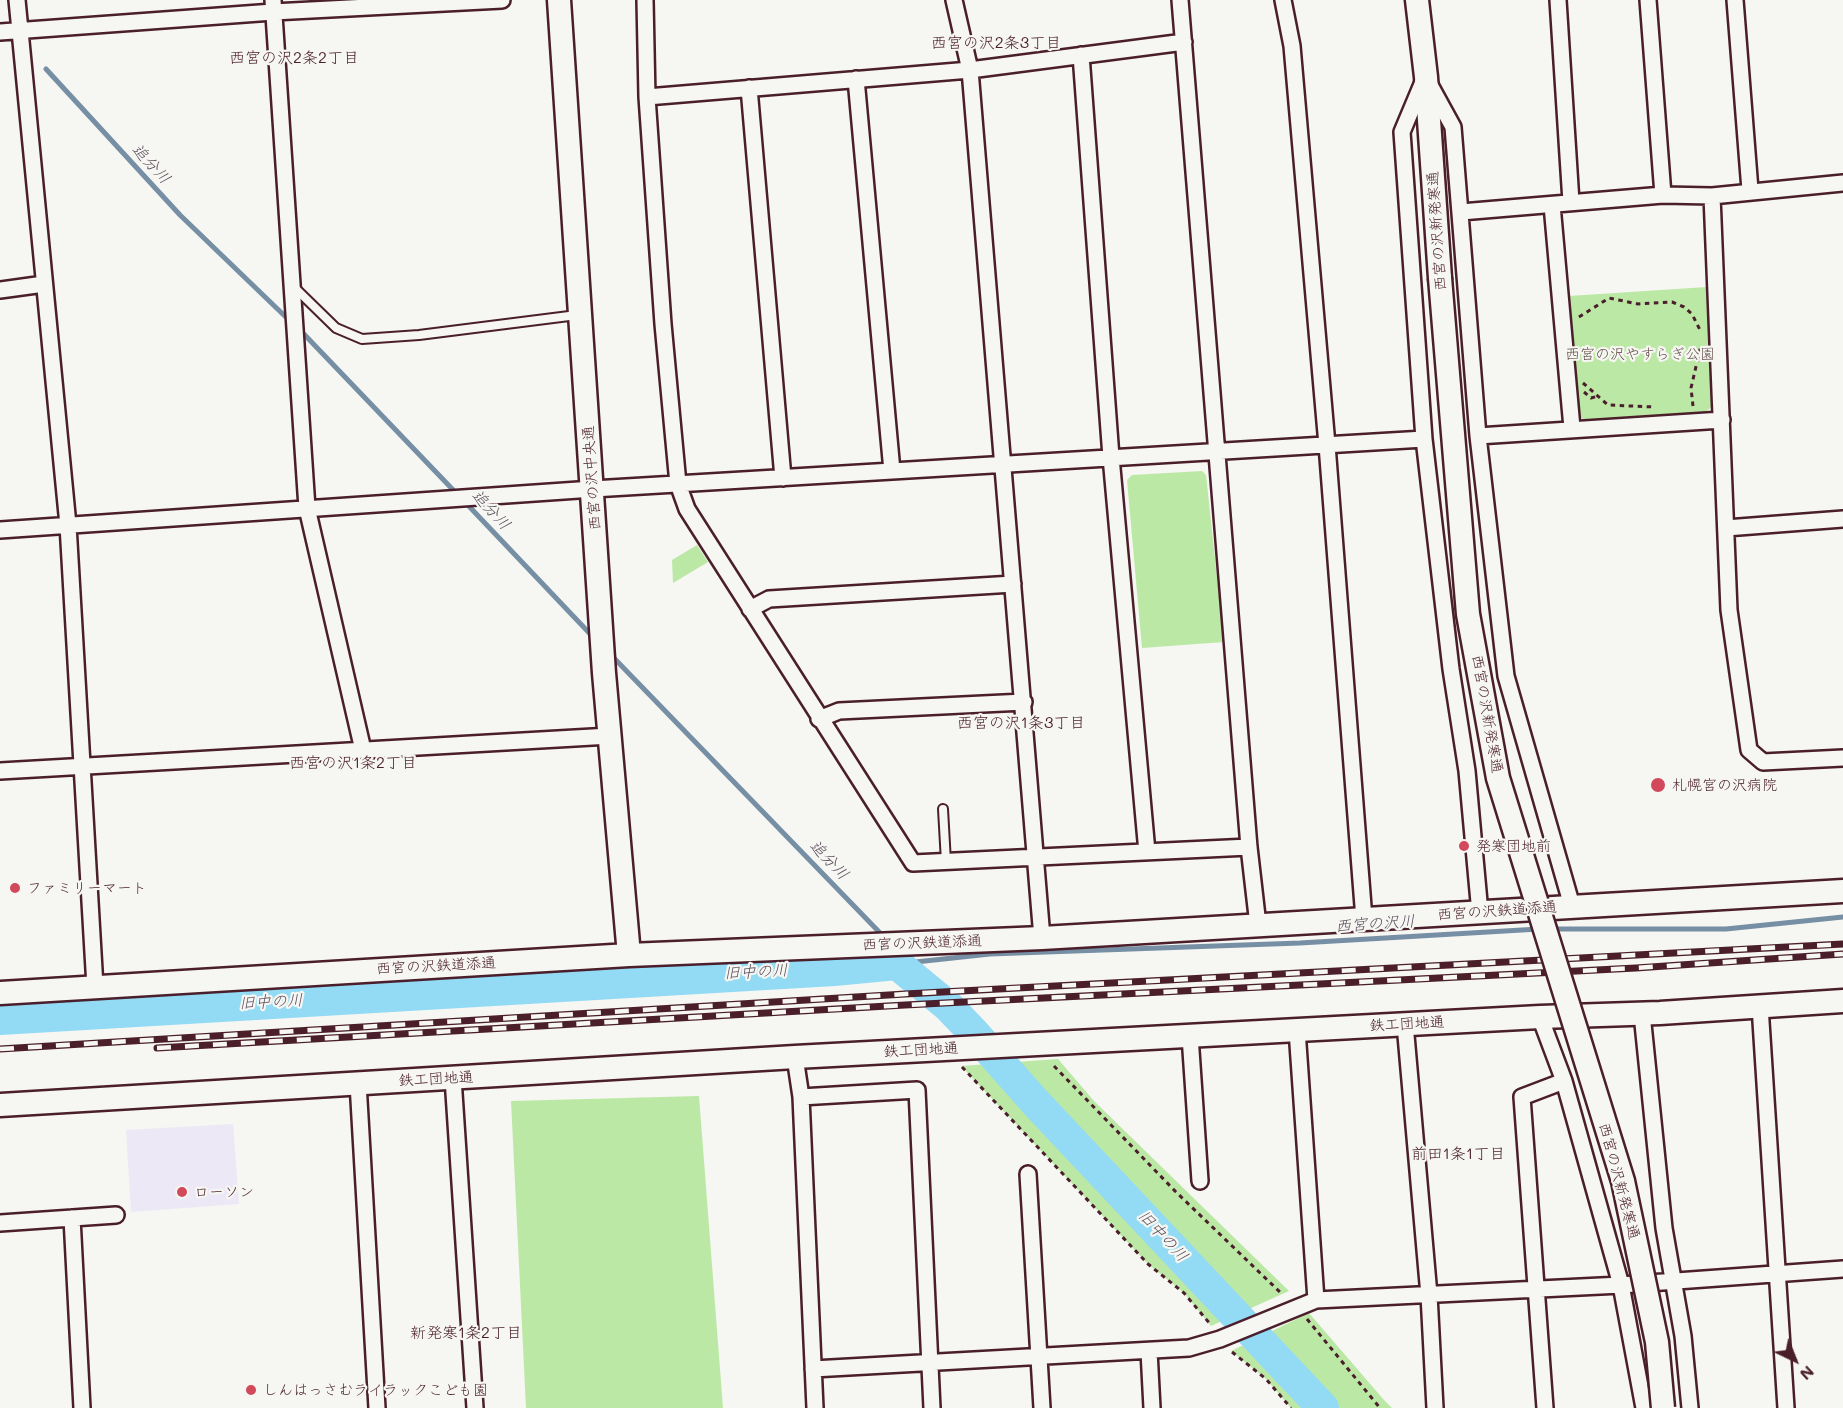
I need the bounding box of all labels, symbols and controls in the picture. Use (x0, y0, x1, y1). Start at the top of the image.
district label: 西宮の沢2条3丁目 (931, 33, 1061, 53)
district label: 西宮の沢2条2丁目 (229, 48, 359, 68)
water label: 追分川 (128, 140, 174, 188)
street label: 西宮の沢新発寒通 (1424, 171, 1450, 291)
park label: 西宮の沢やすらぎ公園 (1565, 345, 1715, 363)
street label: 西宮の沢中央通 (579, 425, 605, 531)
water label: 追分川 (468, 486, 514, 534)
street label: 西宮の沢新発寒通 (1468, 653, 1506, 775)
district label: 西宮の沢1条3丁目 (957, 713, 1085, 733)
district label: 西宮の沢1条2丁目 (289, 753, 417, 773)
marker: 札幌宮の沢病院 (1649, 776, 1667, 794)
place label: 札幌宮の沢病院 (1672, 776, 1777, 794)
water label: 追分川 (805, 836, 853, 884)
place label: 発寒団地前 (1476, 837, 1551, 855)
marker: 発寒団地前 (1457, 839, 1471, 853)
place label: ファミリーマート (27, 879, 147, 897)
marker: ファミリーマート (8, 881, 22, 895)
street label: 西宮の沢鉄道添通 (1437, 898, 1557, 924)
water label: 西宮の沢川 (1334, 912, 1416, 936)
street label: 西宮の沢鉄道添通 (862, 932, 982, 954)
street label: 西宮の沢鉄道添通 (376, 954, 496, 978)
water label: 旧中の川 (724, 961, 788, 983)
water label: 旧中の川 (239, 991, 303, 1013)
street label: 鉄工団地通 (1369, 1013, 1445, 1035)
street label: 鉄工団地通 (883, 1039, 959, 1061)
street label: 鉄工団地通 (398, 1068, 474, 1090)
street label: 西宮の沢新発寒通 (1595, 1121, 1643, 1241)
district label: 前田1条1丁目 (1411, 1144, 1505, 1164)
place label: ローソン (194, 1183, 254, 1201)
marker: ローソン (175, 1185, 189, 1199)
water label: 旧中の川 (1134, 1206, 1192, 1266)
district label: 新発寒1条2丁目 (410, 1323, 522, 1343)
north arrow (1765, 1330, 1825, 1390)
text: N (1796, 1362, 1819, 1385)
place label: しんはっさむライラックこども園 (263, 1381, 488, 1399)
marker: しんはっさむライラックこども園 (244, 1383, 258, 1397)

